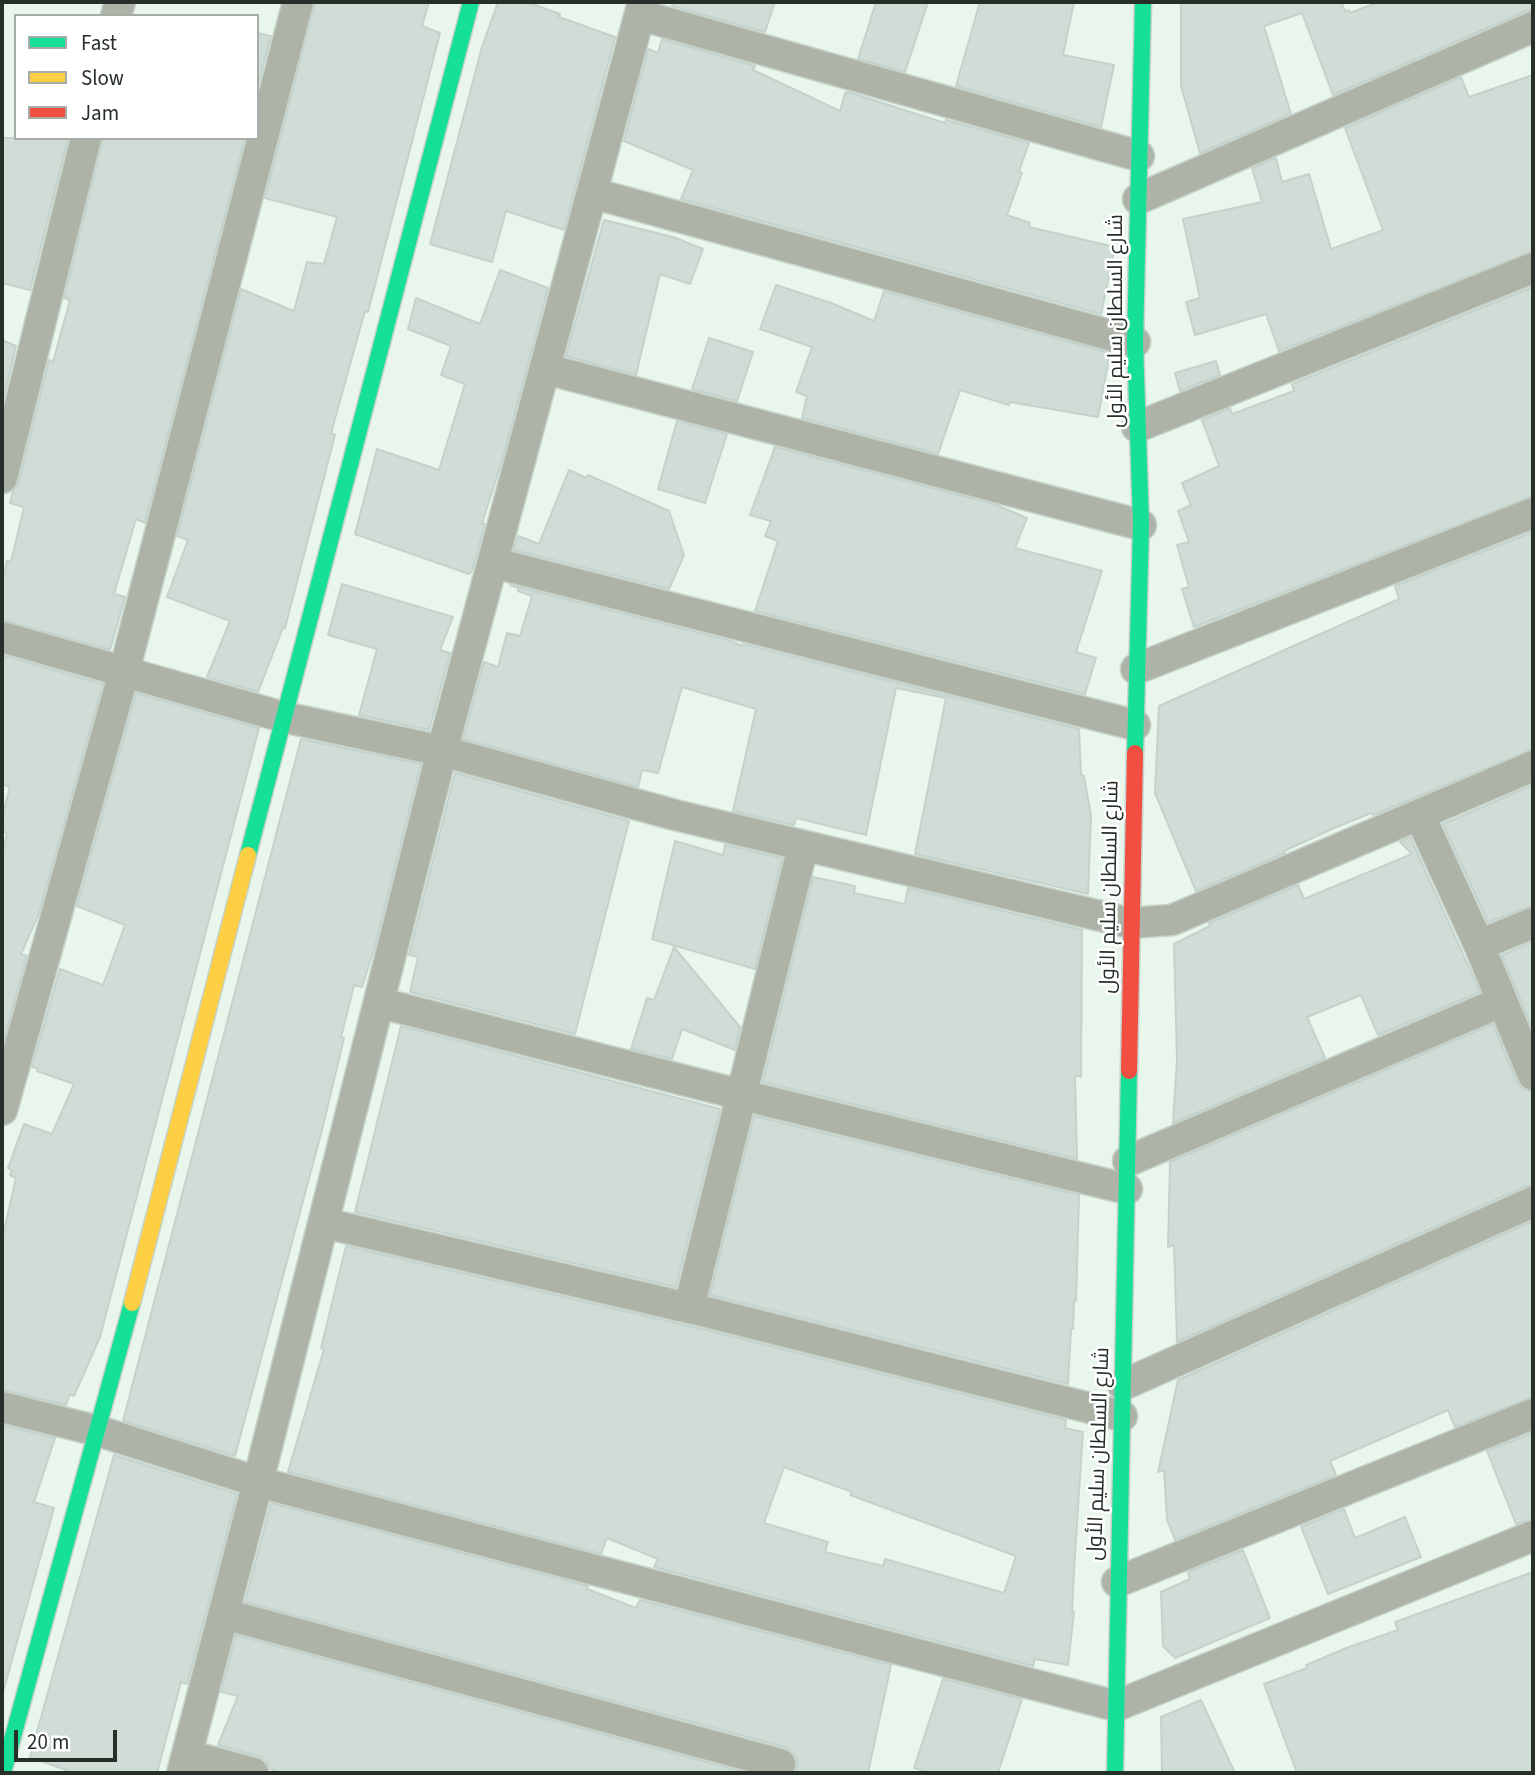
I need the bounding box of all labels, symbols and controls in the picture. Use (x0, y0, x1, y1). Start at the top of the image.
legend (14, 14, 259, 140)
text: Fast (81, 28, 117, 58)
text: Slow (81, 63, 124, 93)
text: Jam (81, 98, 119, 128)
street label: شارع السلطان سليم الأول (1104, 214, 1130, 428)
street label: شارع السلطان سليم الأول (1097, 780, 1125, 994)
street label: شارع السلطان سليم الأول (1084, 1347, 1116, 1561)
scale bar (18, 1716, 121, 1760)
text: 20 m (27, 1727, 69, 1757)

